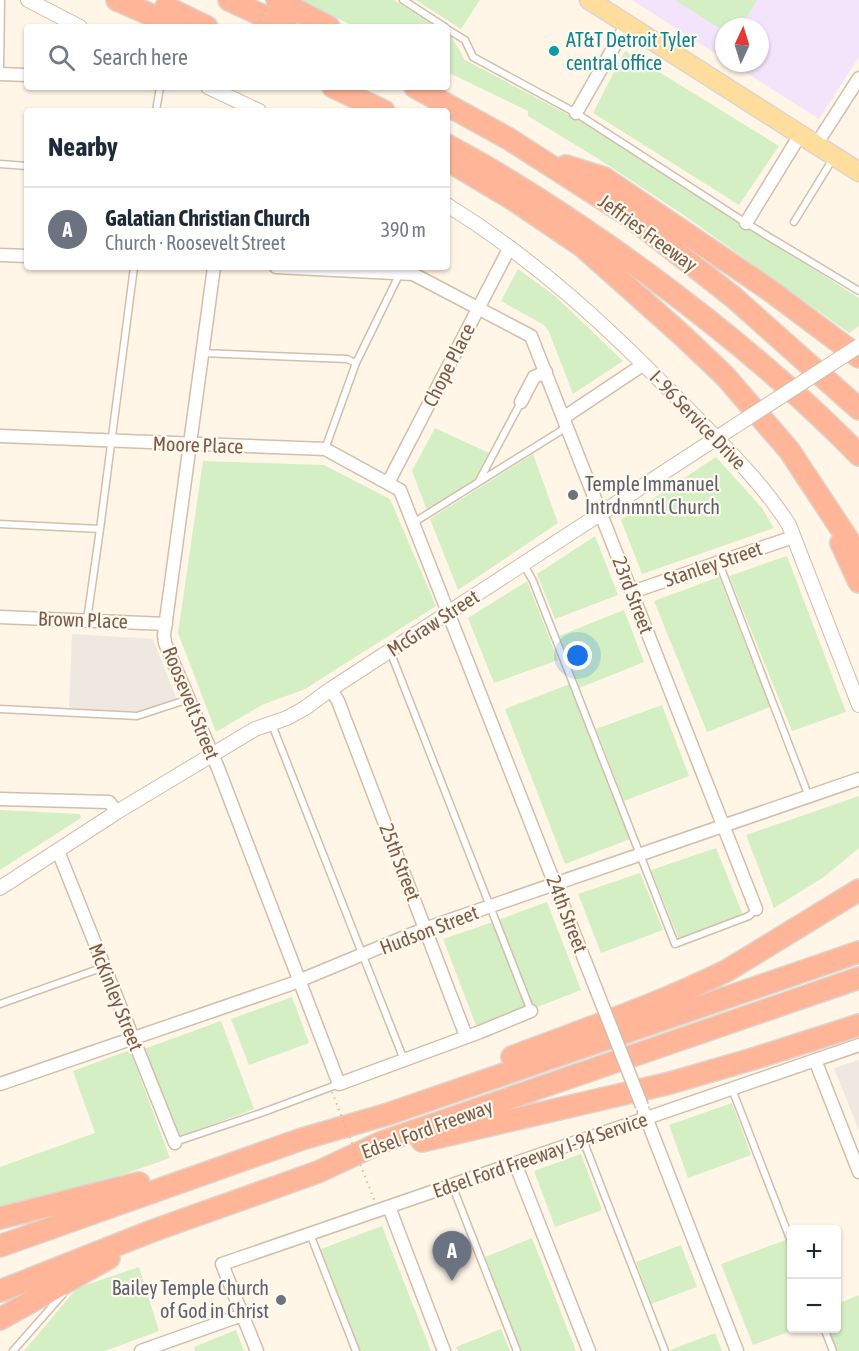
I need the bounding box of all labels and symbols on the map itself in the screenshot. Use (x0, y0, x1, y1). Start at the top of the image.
north arrow (715, 18, 769, 72)
place label: AT&T Detroit Tyler central office (566, 28, 698, 74)
marker: AT&T Detroit Tyler central office (547, 44, 561, 58)
street label: Jeffries Freeway (594, 189, 702, 276)
street label: Chope Place (418, 319, 479, 410)
street label: I- 96 Service Drive (645, 365, 751, 474)
street label: Moore Place (152, 431, 244, 458)
place label: Temple Immanuel Intrdnmntl Church (585, 472, 720, 518)
marker: Temple Immanuel Intrdnmntl Church (566, 488, 580, 502)
street label: Stanley Street (661, 536, 765, 591)
street label: 23rd Street (608, 553, 659, 637)
street label: McGraw Street (383, 584, 483, 661)
street label: Brown Place (38, 606, 128, 633)
your location (563, 641, 592, 670)
street label: Roosevelt Street (158, 643, 225, 763)
street label: 25th Street (375, 820, 426, 904)
street label: 24th Street (542, 872, 593, 956)
street label: Hudson Street (376, 900, 481, 959)
street label: McKinley Street (84, 940, 149, 1054)
street label: Edsel Ford Freeway (358, 1094, 496, 1163)
street label: Edsel Ford Freeway I-94 Service (430, 1107, 650, 1202)
pin: A (432, 1232, 472, 1281)
place label: Bailey Temple Church of God in Christ (112, 1276, 269, 1322)
marker: Bailey Temple Church of God in Christ (274, 1293, 288, 1307)

